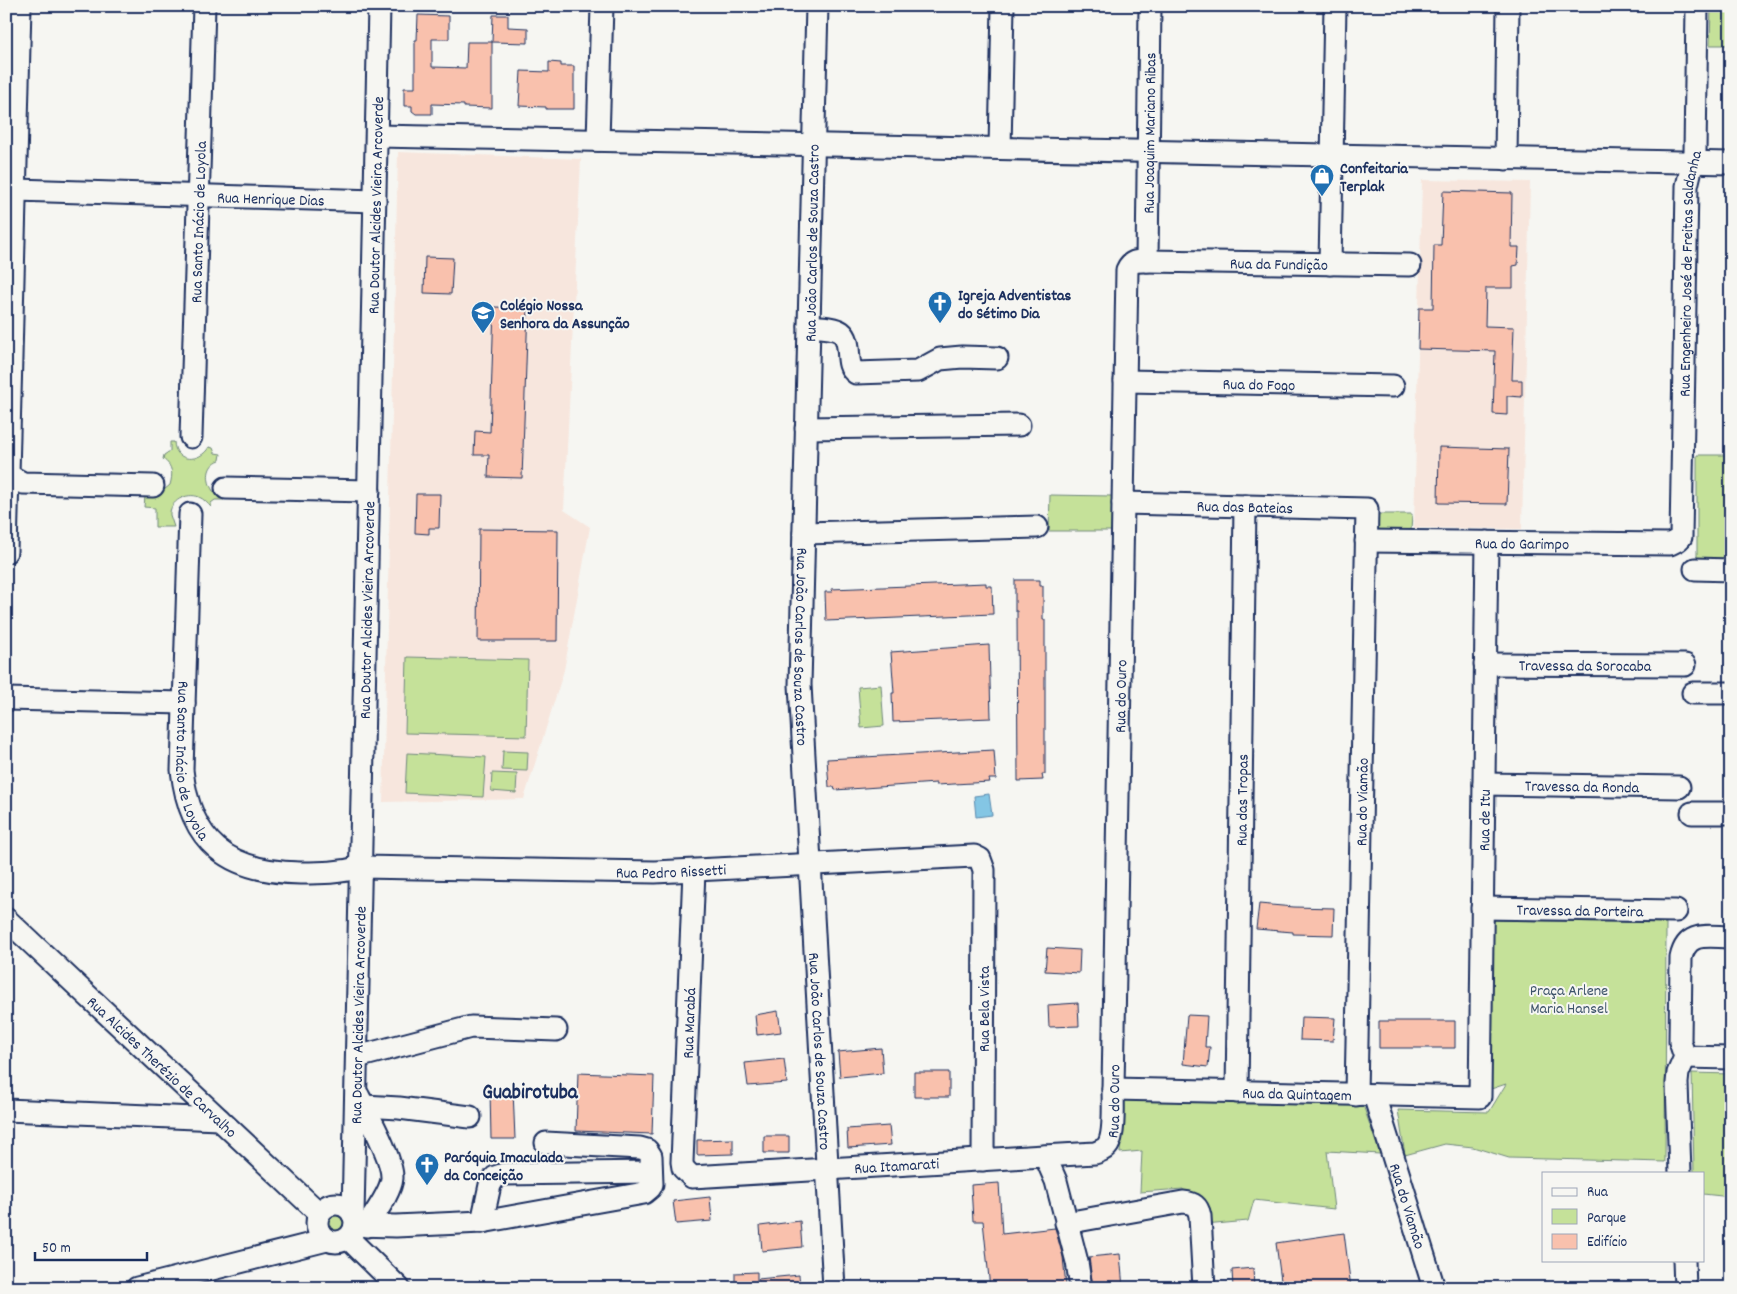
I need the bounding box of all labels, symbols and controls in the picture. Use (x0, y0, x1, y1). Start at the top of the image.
street label: Rua Joaquim Mariano Ribas (1139, 52, 1163, 214)
street label: Rua Doutor Alcides Vieira Arcoverde (363, 96, 391, 315)
street label: Rua Santo Inácio de Loyola (186, 140, 214, 303)
street label: Rua João Carlos de Souza Castro (800, 144, 827, 342)
street label: Rua Engenheiro José de Freitas Saldanha (1674, 148, 1709, 397)
place label: Confeitaria Terplak (1340, 158, 1409, 199)
shop icon: Confeitaria Terplak (1309, 163, 1335, 197)
street label: Rua Henrique Dias (217, 187, 325, 213)
street label: Rua da Fundição (1230, 253, 1328, 278)
place label: Igreja Adventistas do Sétimo Dia (958, 285, 1072, 326)
church icon: Igreja Adventistas do Sétimo Dia (927, 290, 953, 324)
place label: Colégio Nossa Senhora da Assunção (500, 295, 630, 336)
school or university icon: Colégio Nossa Senhora da Assunção (470, 300, 496, 334)
street label: Rua do Fogo (1222, 374, 1295, 398)
street label: Rua das Bateias (1196, 496, 1294, 521)
street label: Rua Doutor Alcides Vieira Arcoverde (355, 501, 382, 719)
street label: Rua do Garimpo (1475, 533, 1569, 557)
street label: Rua João Carlos de Souza Castro (786, 547, 812, 747)
street label: Travessa da Sorocaba (1519, 655, 1652, 679)
street label: Rua do Ouro (1110, 659, 1134, 733)
street label: Rua Santo Inácio de Loyola (168, 681, 214, 846)
street label: Rua das Tropas (1231, 753, 1256, 846)
street label: Rua do Viamão (1351, 758, 1376, 846)
street label: Travessa da Ronda (1525, 776, 1640, 800)
street label: Rua de Itu (1474, 789, 1498, 851)
street label: Rua Pedro Rissetti (616, 859, 727, 886)
street label: Travessa da Porteira (1516, 900, 1644, 925)
street label: Rua Doutor Alcides Vieira Arcoverde (346, 906, 374, 1124)
street label: Rua João Carlos de Souza Castro (801, 952, 835, 1151)
street label: Rua Bela Vista (974, 965, 997, 1052)
park label: Praça Arlene Maria Hansel (1530, 980, 1608, 1021)
street label: Rua Marabá (678, 987, 703, 1059)
street label: Rua Alcides Therézio de Carvalho (81, 992, 241, 1144)
street label: Rua do Ouro (1102, 1064, 1127, 1140)
district label: Guabirotuba (482, 1079, 579, 1109)
street label: Rua da Quintagem (1242, 1083, 1352, 1108)
place label: Paróquia Imaculada da Conceição (444, 1147, 565, 1188)
church icon: Paróquia Imaculada da Conceição (414, 1152, 440, 1186)
street label: Rua Itamarati (854, 1153, 940, 1181)
street label: Rua do Viamão (1382, 1161, 1430, 1252)
legend (1542, 1172, 1704, 1262)
text: Rua (1587, 1182, 1609, 1204)
text: Parque (1587, 1208, 1627, 1230)
scale bar (35, 1229, 148, 1261)
text: Edifício (1587, 1232, 1627, 1254)
text: 50 m (42, 1238, 71, 1260)

